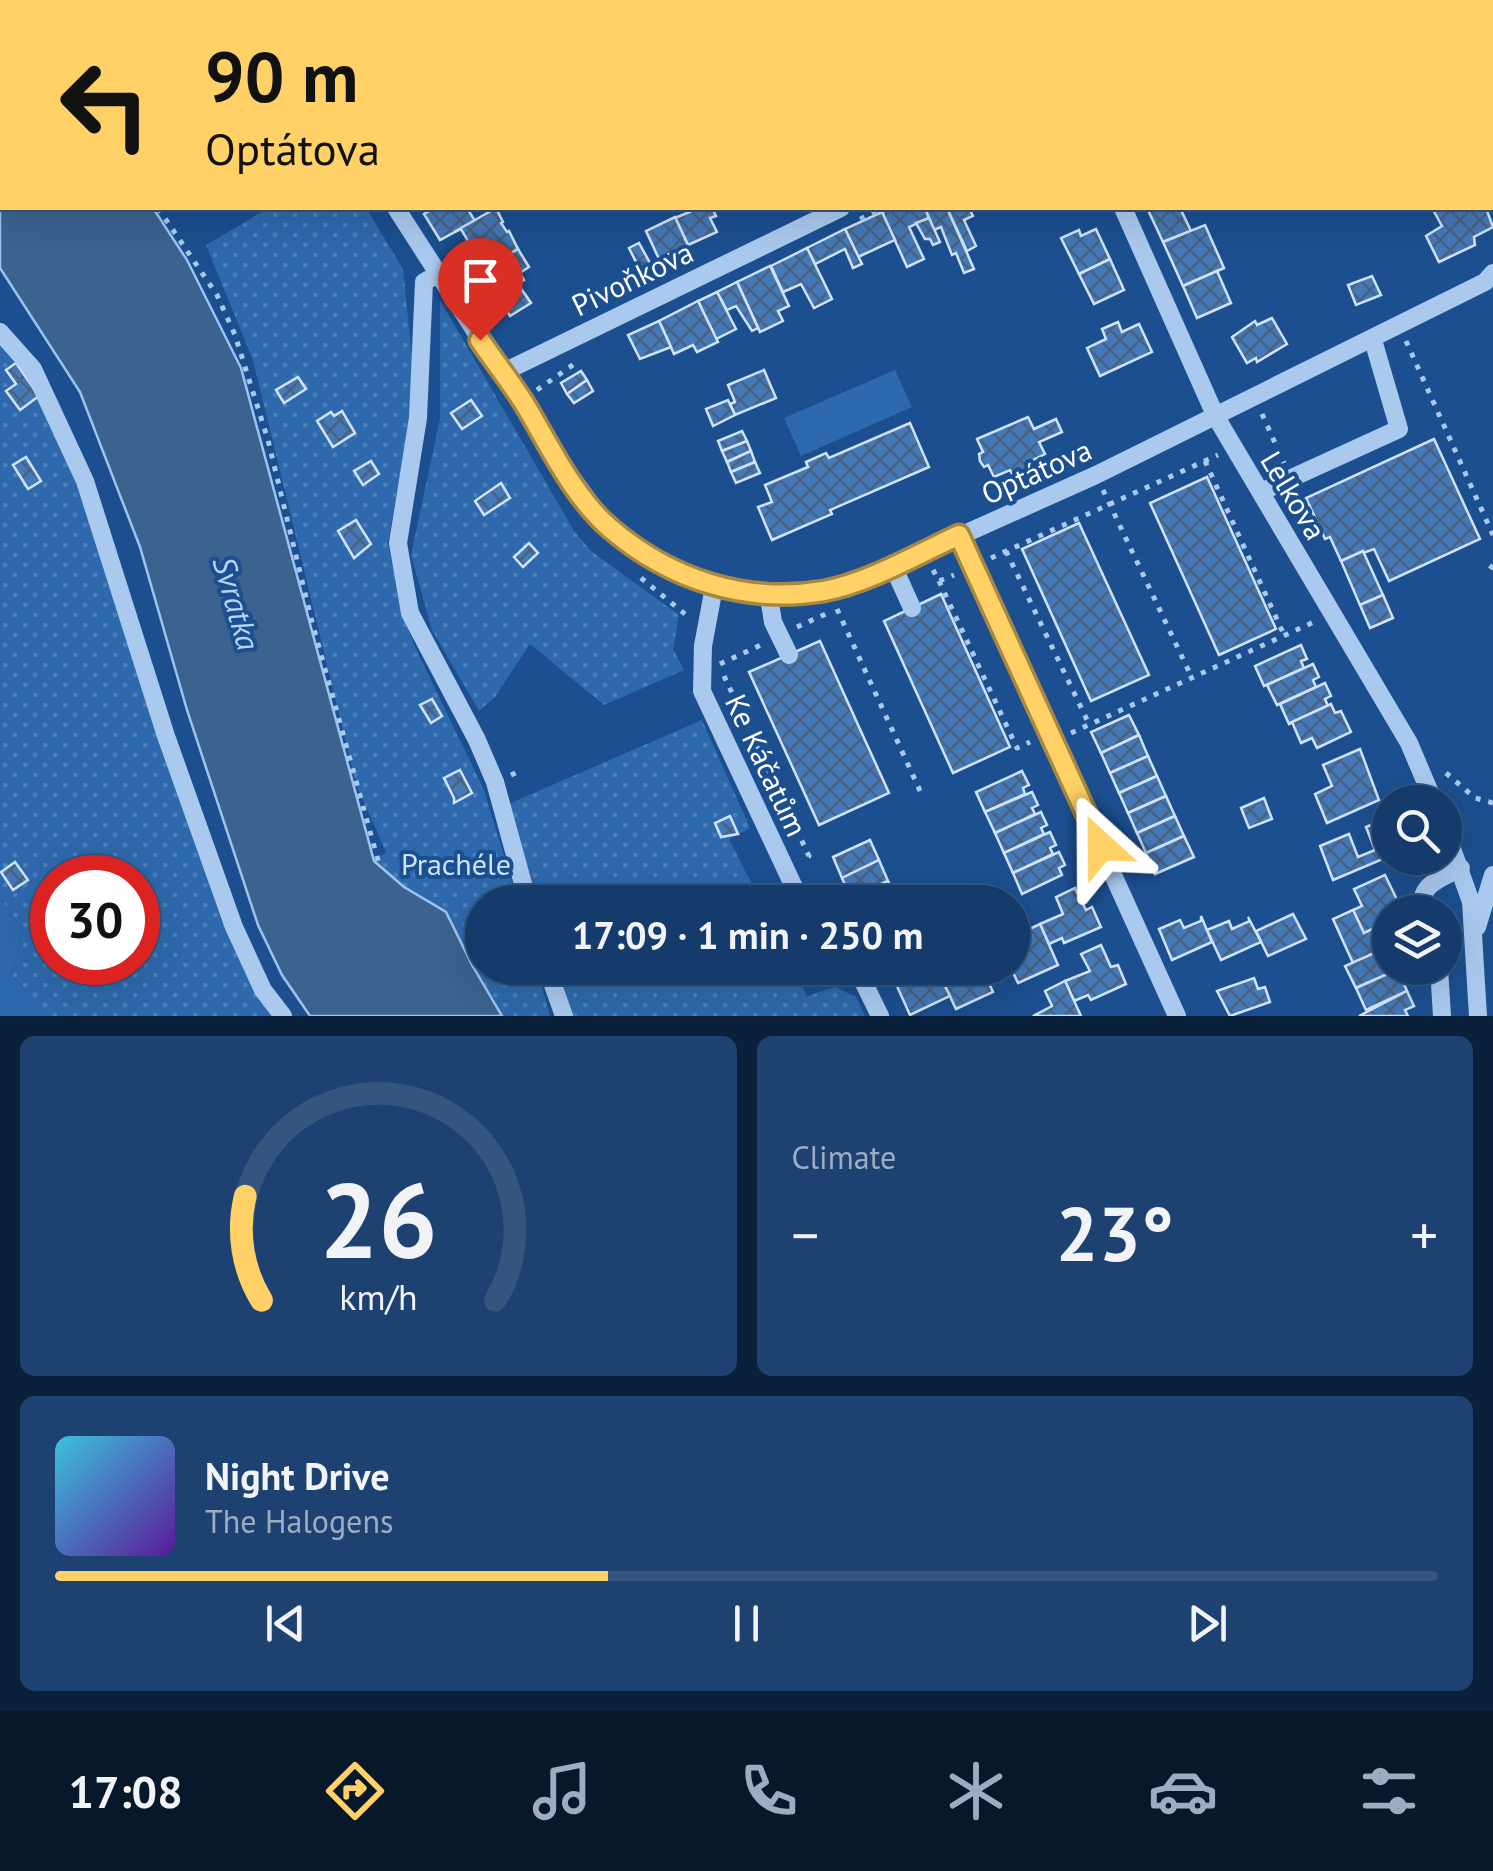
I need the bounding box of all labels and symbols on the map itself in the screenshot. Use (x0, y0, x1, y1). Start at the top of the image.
street label: Pivoňkova (565, 232, 699, 324)
pin (438, 238, 523, 341)
street label: Optátova (975, 429, 1097, 513)
street label: Lelkova (1252, 443, 1336, 547)
water label: Svratka (204, 551, 270, 655)
street label: Ke Káčatům (717, 688, 817, 842)
position arrow (1049, 794, 1153, 898)
park label: Prachéle (401, 844, 511, 883)
speed limit sign: 30 (30, 855, 160, 985)

